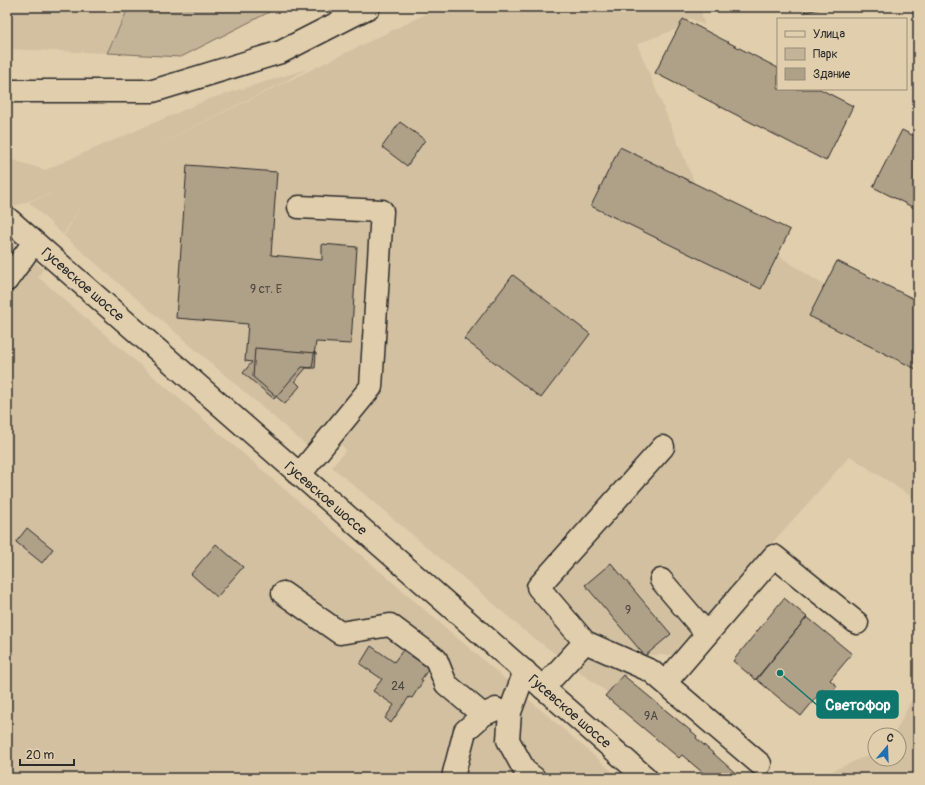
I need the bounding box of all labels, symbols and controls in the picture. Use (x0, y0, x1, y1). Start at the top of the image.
legend (777, 18, 907, 90)
text: Улица (813, 27, 845, 42)
text: Парк (813, 47, 838, 62)
text: Здание (813, 67, 850, 82)
street label: Гусевское шоссе (38, 244, 128, 325)
house number: 9 ст. Е (250, 282, 282, 297)
street label: Гусевское шоссе (281, 458, 371, 539)
house number: 9 (625, 603, 631, 618)
street label: Гусевское шоссе (525, 671, 615, 752)
house number: 24 (391, 679, 405, 694)
callout: Светофор (817, 691, 898, 718)
text: Светофор (825, 696, 891, 715)
house number: 9А (644, 709, 658, 724)
north arrow (867, 727, 907, 767)
text: С (885, 731, 896, 745)
scale bar (20, 741, 74, 767)
text: 20 m (26, 748, 55, 763)

